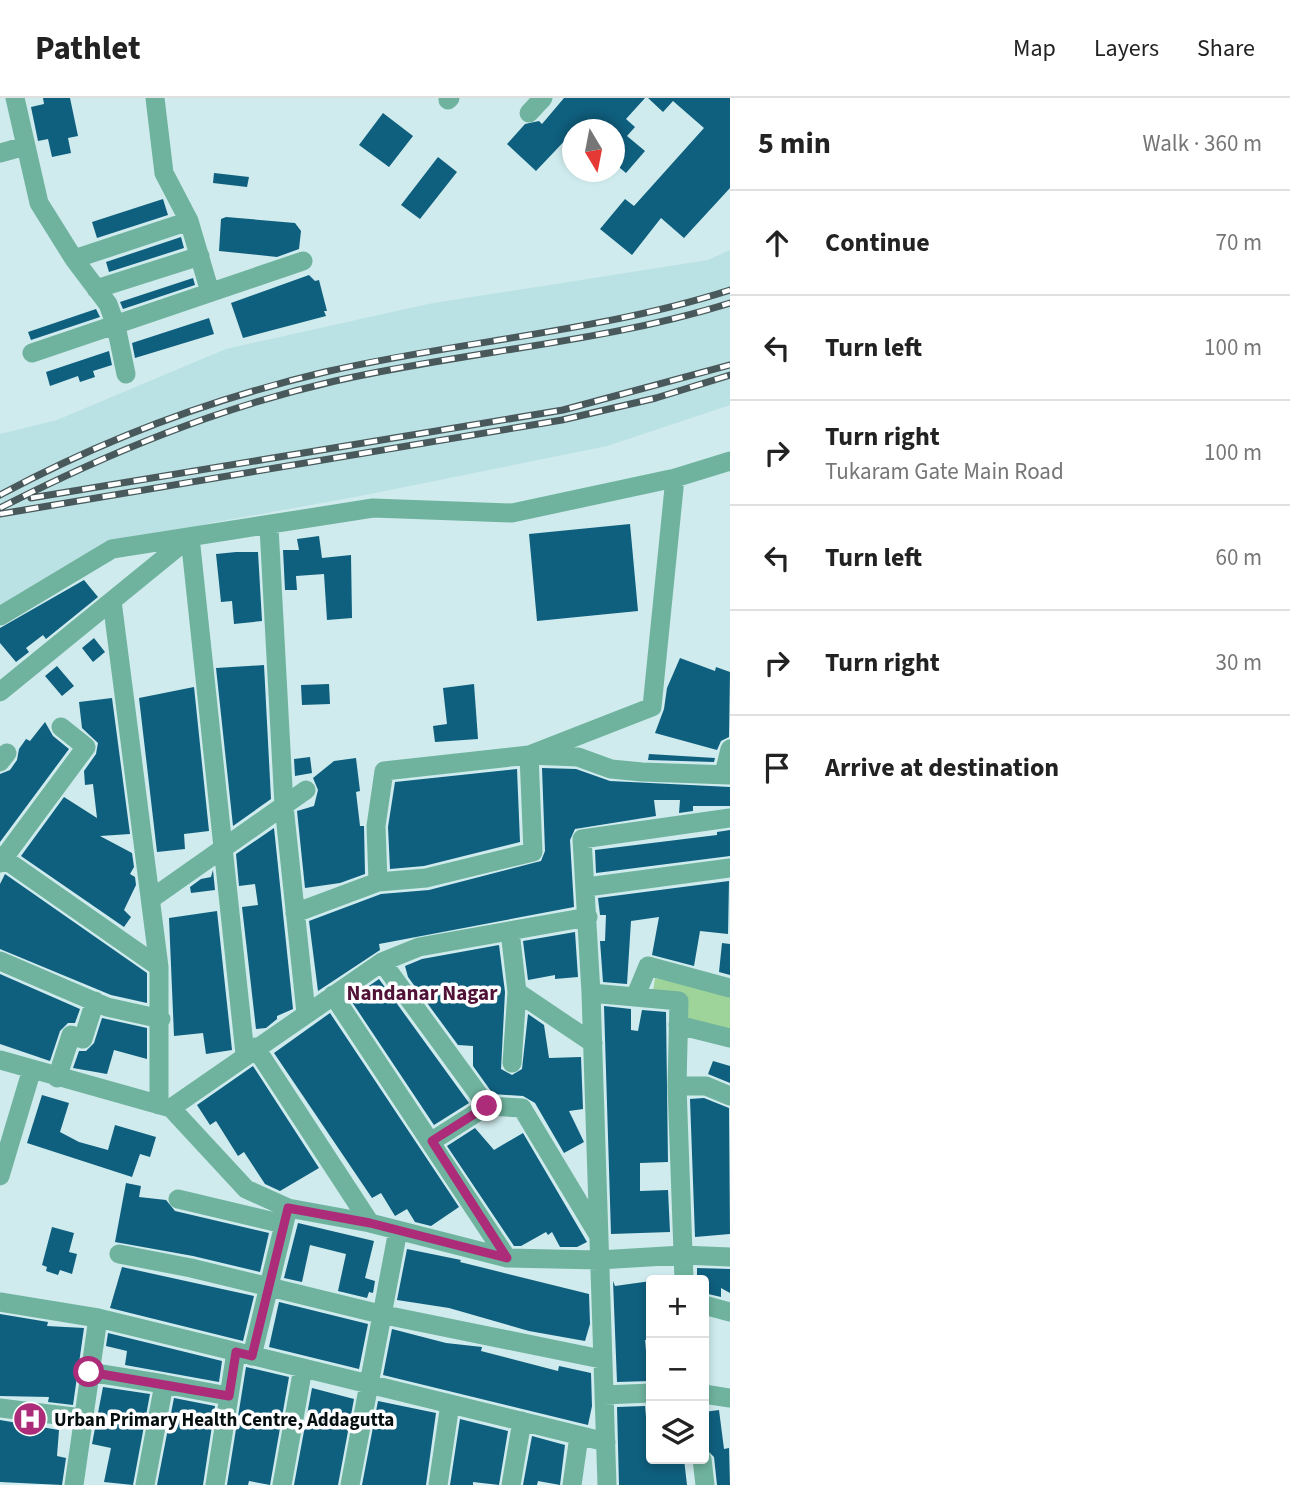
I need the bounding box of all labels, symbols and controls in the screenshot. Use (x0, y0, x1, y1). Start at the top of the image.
text: Pathlet (35, 25, 141, 72)
text: Map (1013, 31, 1056, 66)
text: Layers (1094, 31, 1159, 66)
text: Share (1197, 31, 1255, 66)
north arrow (562, 119, 625, 182)
text: 5 min (758, 122, 831, 165)
text: Walk · 360 m (1143, 127, 1262, 160)
icon: ahead (758, 224, 796, 262)
text: Continue (825, 224, 930, 261)
text: 70 m (1215, 226, 1262, 259)
icon: left (758, 329, 796, 367)
text: Turn left (825, 329, 922, 366)
text: 100 m (1204, 331, 1262, 364)
text: Turn right (825, 418, 940, 455)
icon: right (758, 434, 796, 472)
text: 100 m (1204, 436, 1262, 469)
text: Tukaram Gate Main Road (825, 455, 1064, 488)
icon: left (758, 539, 796, 577)
text: Turn left (825, 539, 922, 576)
text: 60 m (1215, 541, 1262, 574)
icon: right (758, 644, 796, 682)
text: Turn right (825, 644, 940, 681)
text: 30 m (1215, 646, 1262, 679)
icon: arrive (758, 749, 796, 787)
text: Arrive at destination (825, 749, 1059, 786)
district label: Nandanar Nagar (346, 978, 498, 1008)
route end (471, 1090, 502, 1121)
map controls (646, 1275, 709, 1464)
button: + (646, 1275, 709, 1338)
button: − (646, 1338, 709, 1401)
route start (73, 1356, 104, 1387)
hospital icon: Urban Primary Health Centre, Addagutta (11, 1400, 49, 1438)
button: layers (646, 1401, 709, 1464)
place label: Urban Primary Health Centre, Addagutta (54, 1407, 394, 1434)

